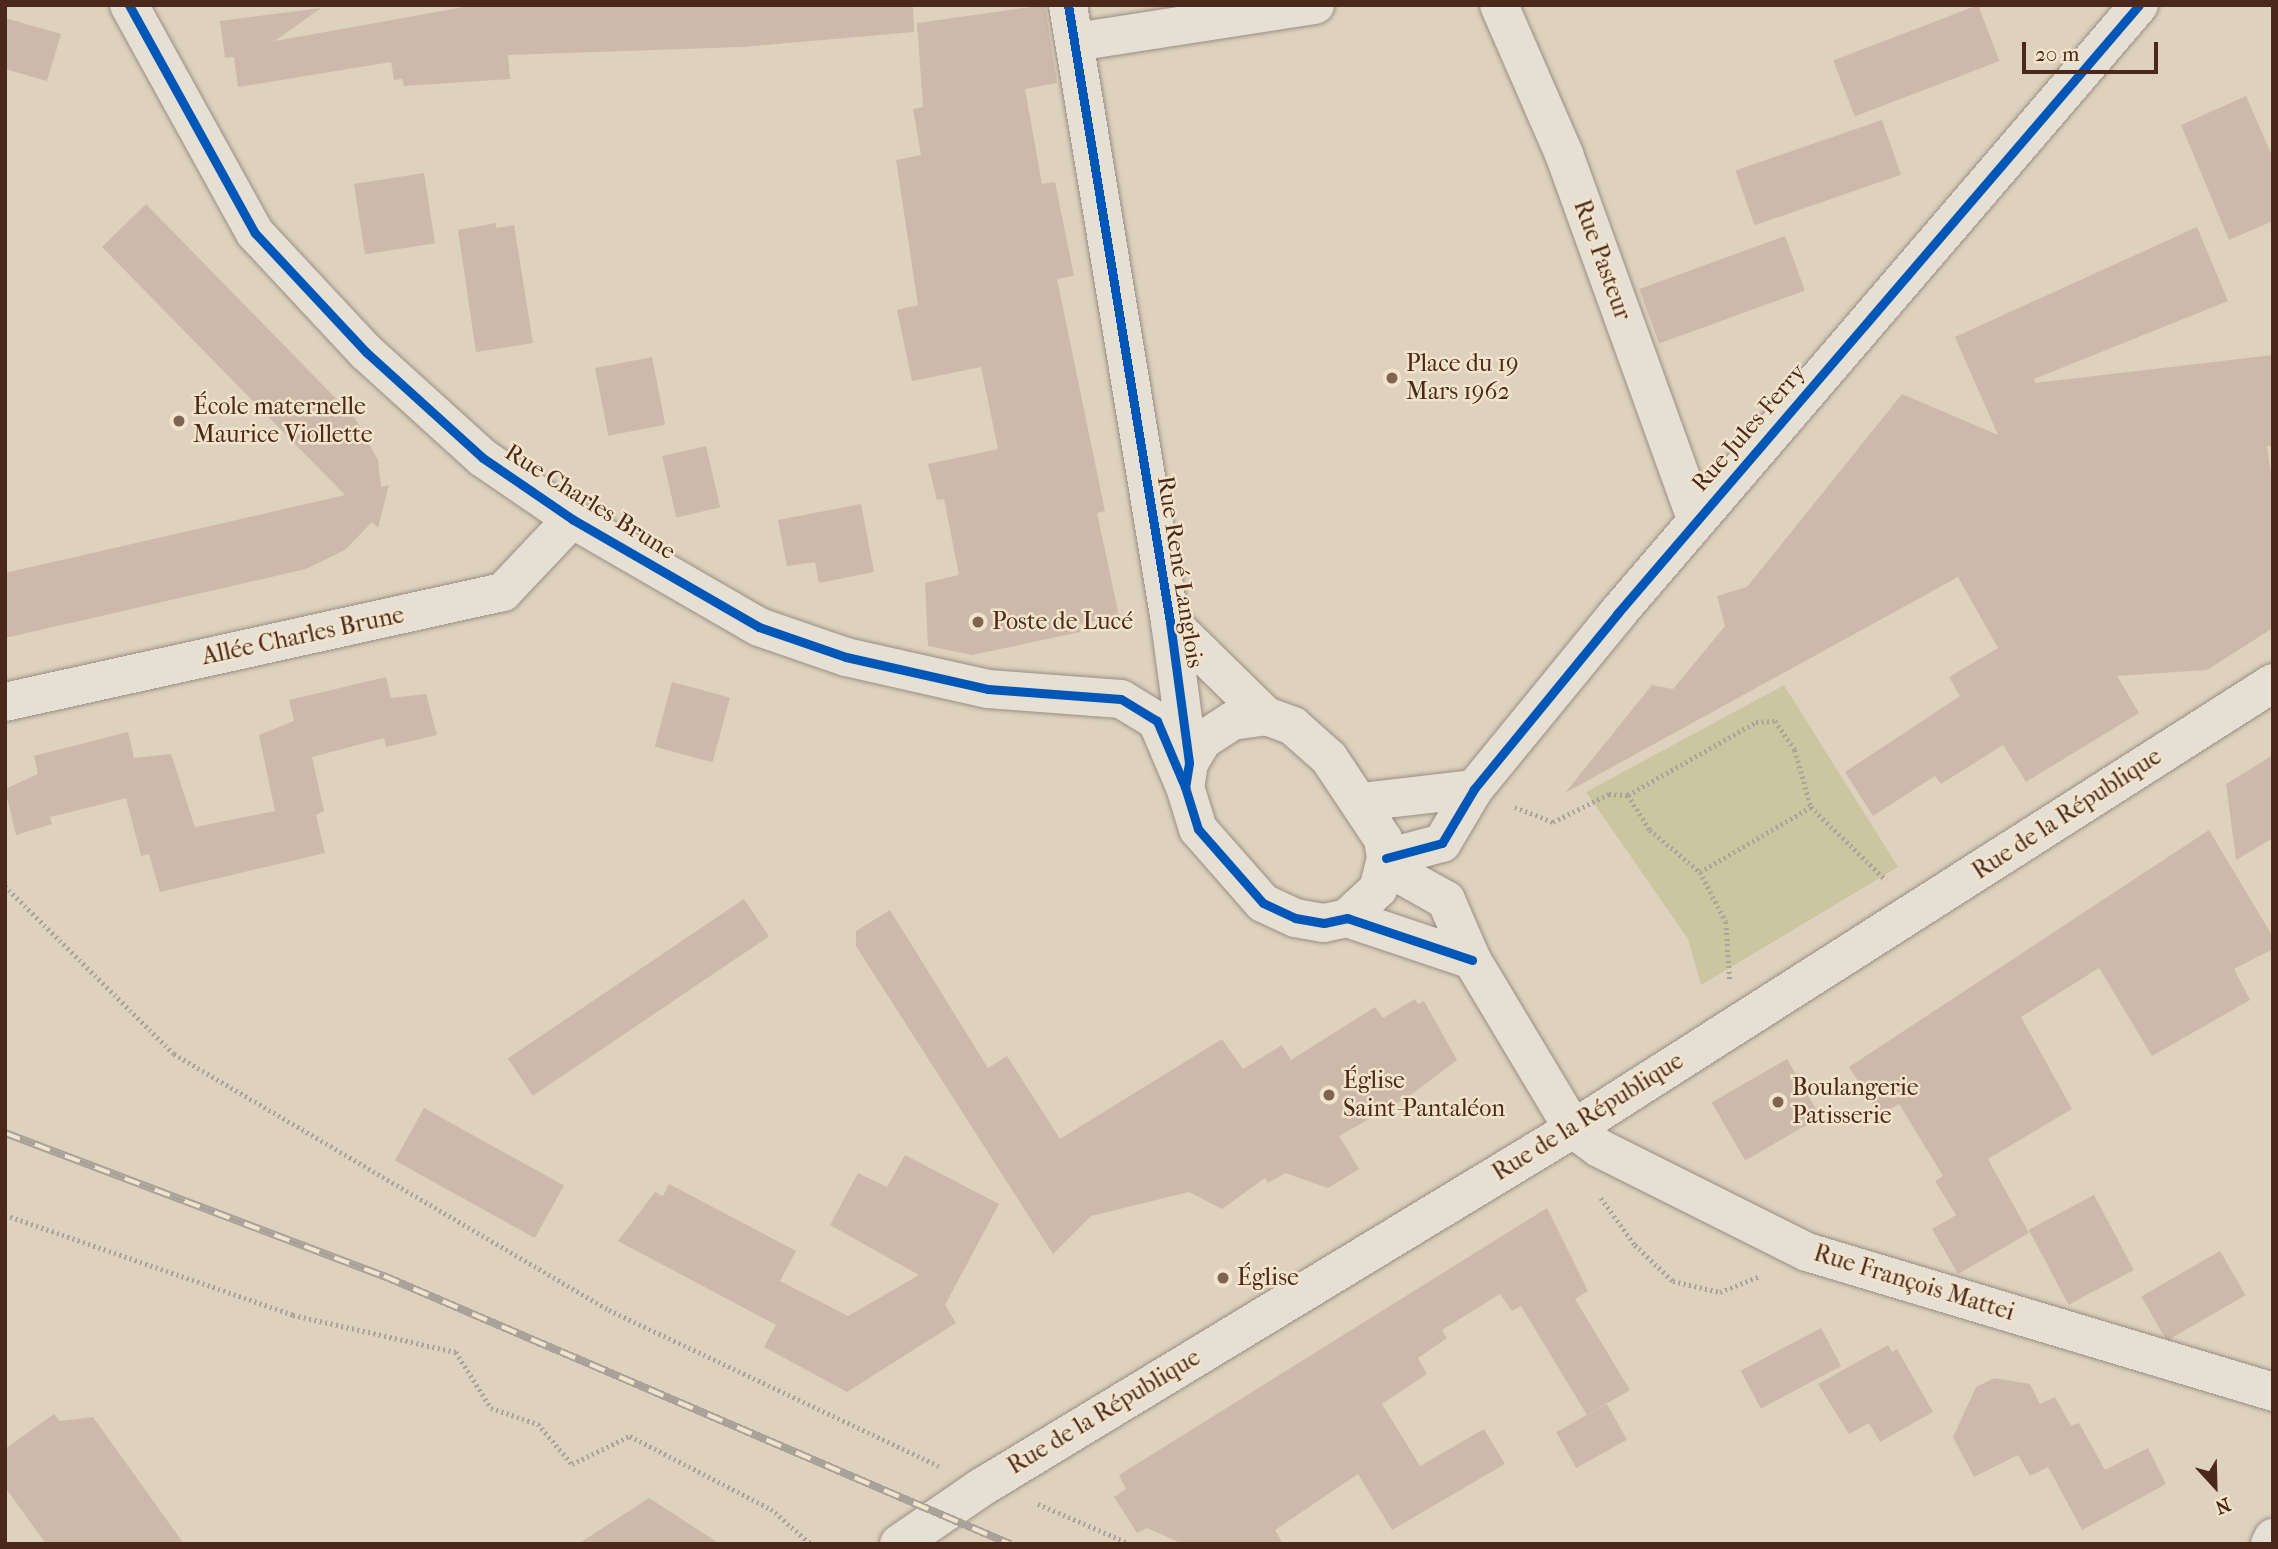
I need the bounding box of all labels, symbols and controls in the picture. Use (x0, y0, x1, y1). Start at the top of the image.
scale bar (2026, 28, 2162, 72)
text: 20 m (2035, 42, 2079, 66)
street label: Rue Pasteur (1567, 196, 1637, 324)
place label: Place du 19 Mars 1962 (1406, 350, 1519, 406)
street label: Rue Jules Ferry (1686, 358, 1812, 498)
marker: Place du 19 Mars 1962 (1384, 370, 1400, 386)
place label: École maternelle Maurice Viollette (193, 393, 373, 449)
marker: École maternelle Maurice Viollette (171, 413, 187, 429)
street label: Rue Charles Brune (499, 438, 681, 566)
street label: Rue René Langlois (1151, 474, 1209, 670)
street label: Allée Charles Brune (199, 601, 407, 671)
place label: Poste de Lucé (992, 608, 1133, 636)
marker: Poste de Lucé (970, 614, 986, 630)
street label: Rue de la République (1967, 742, 2167, 886)
street label: Rue de la République (1487, 1047, 1689, 1187)
place label: Église Saint-Pantaléon (1343, 1067, 1505, 1123)
place label: Boulangerie Patisserie (1792, 1074, 1919, 1130)
marker: Église Saint-Pantaléon (1321, 1087, 1337, 1103)
marker: Boulangerie Patisserie (1770, 1094, 1786, 1110)
street label: Rue François Mattei (1810, 1239, 2018, 1327)
place label: Église (1237, 1264, 1299, 1292)
marker: Église (1215, 1270, 1231, 1286)
street label: Rue de la République (1003, 1343, 1205, 1481)
north arrow (2180, 1451, 2250, 1521)
text: N (2212, 1493, 2234, 1518)

